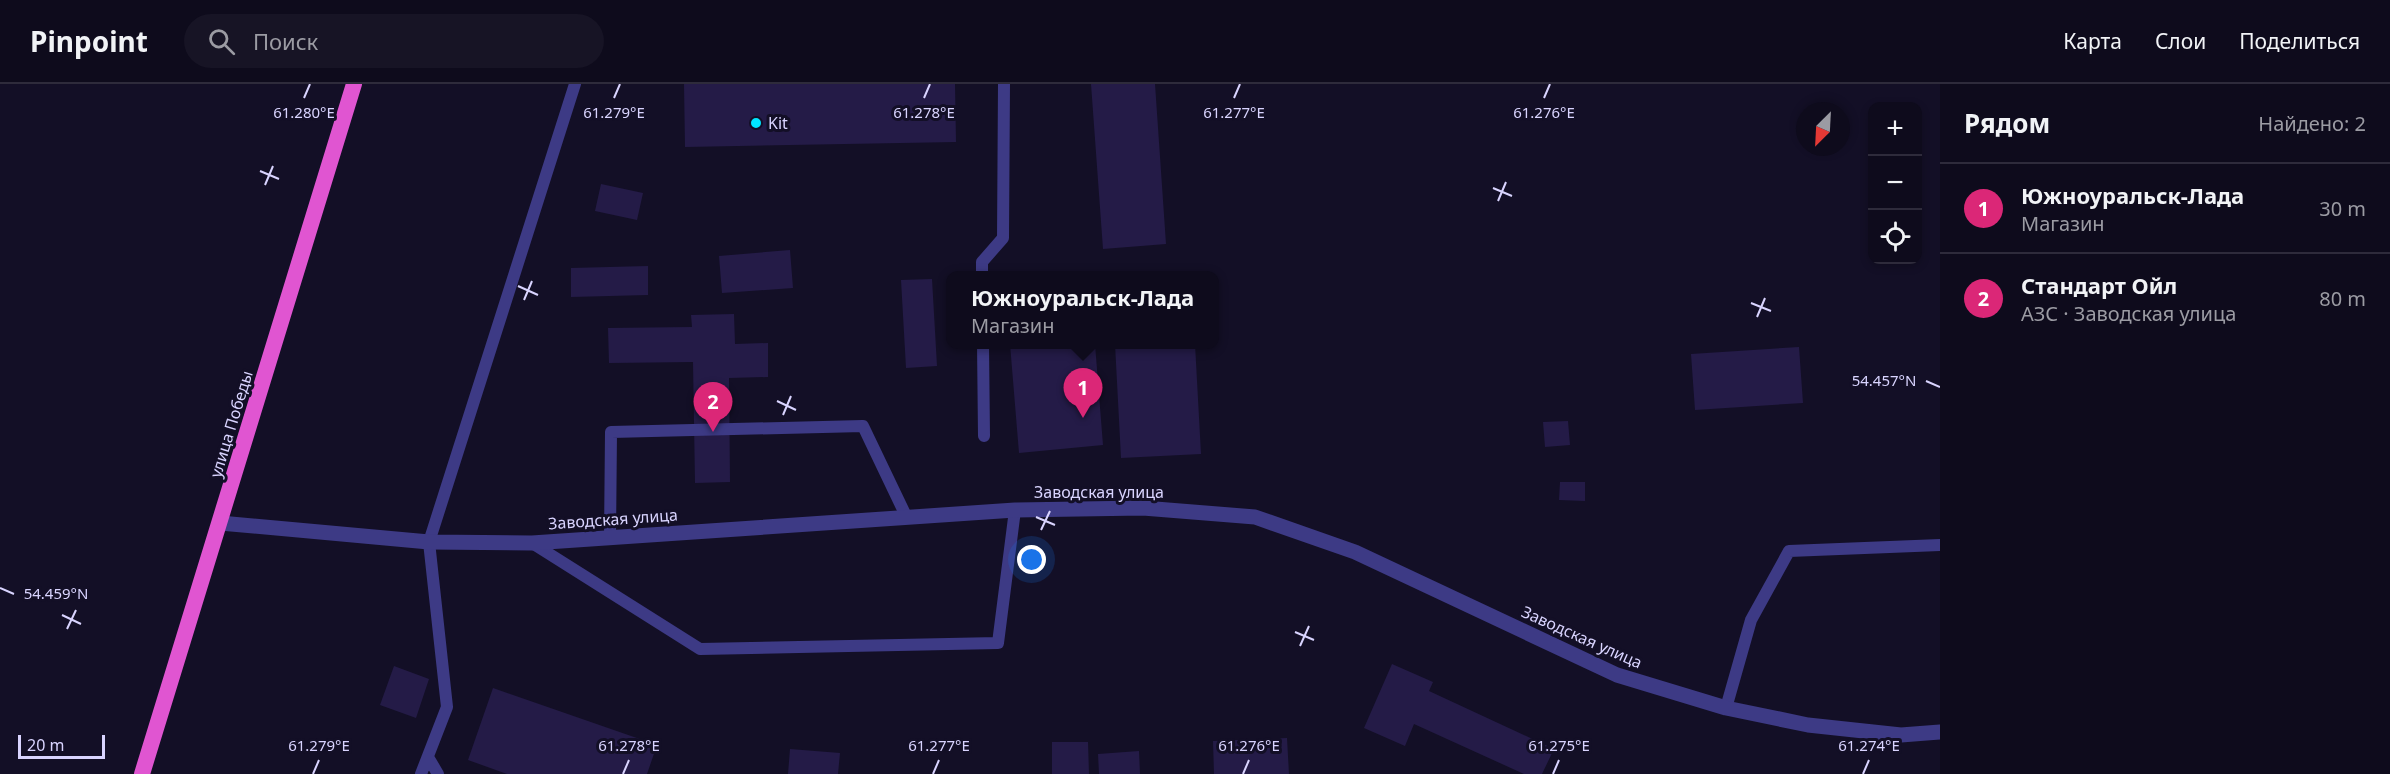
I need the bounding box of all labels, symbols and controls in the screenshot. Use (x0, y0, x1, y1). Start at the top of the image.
search box (184, 14, 604, 68)
text: Pinpoint (30, 22, 148, 60)
icon: search (205, 25, 238, 58)
text: Поиск (253, 26, 318, 56)
text: Карта (2063, 27, 2122, 55)
text: Слои (2155, 27, 2206, 55)
text: Поделиться (2239, 27, 2360, 55)
text: 61.280°E (273, 102, 335, 122)
text: 61.279°E (583, 102, 645, 122)
text: 61.278°E (893, 102, 955, 122)
text: 61.277°E (1203, 102, 1265, 122)
text: 61.276°E (1513, 102, 1575, 122)
north arrow (1796, 102, 1850, 156)
map controls (1868, 102, 1922, 264)
button: + (1868, 102, 1922, 156)
text: Рядом (1964, 105, 2050, 141)
text: Найдено: 2 (2258, 110, 2366, 137)
place label: Kit (768, 112, 788, 134)
marker: Kit (749, 116, 763, 130)
button: − (1868, 156, 1922, 210)
text: Южноуральск-Лада (2021, 180, 2244, 210)
text: 1 (1978, 195, 1989, 222)
text: 30 m (2319, 195, 2366, 222)
button: locate (1868, 210, 1922, 264)
text: Магазин (2021, 210, 2105, 237)
text: Стандарт Ойл (2021, 270, 2177, 300)
popup (946, 271, 1219, 349)
text: Южноуральск-Лада (971, 282, 1194, 312)
text: 2 (1978, 285, 1989, 312)
text: 80 m (2319, 285, 2366, 312)
text: АЗС · Заводская улица (2021, 300, 2236, 327)
text: Магазин (971, 312, 1055, 339)
street label: улица Победы (204, 368, 258, 480)
pin: 1 (1064, 368, 1102, 418)
text: 54.457°N (1852, 370, 1916, 390)
pin: 2 (694, 382, 732, 432)
street label: Заводская улица (1034, 481, 1164, 503)
street label: Заводская улица (547, 503, 679, 535)
your location (1017, 545, 1046, 574)
text: 54.459°N (24, 583, 88, 603)
street label: Заводская улица (1518, 601, 1646, 673)
scale bar (18, 732, 105, 760)
text: 20 m (27, 734, 64, 756)
text: 61.279°E (288, 735, 350, 755)
text: 61.278°E (598, 735, 660, 755)
text: 61.277°E (908, 735, 970, 755)
text: 61.276°E (1218, 735, 1280, 755)
text: 61.275°E (1528, 735, 1590, 755)
text: 61.274°E (1838, 735, 1900, 755)

